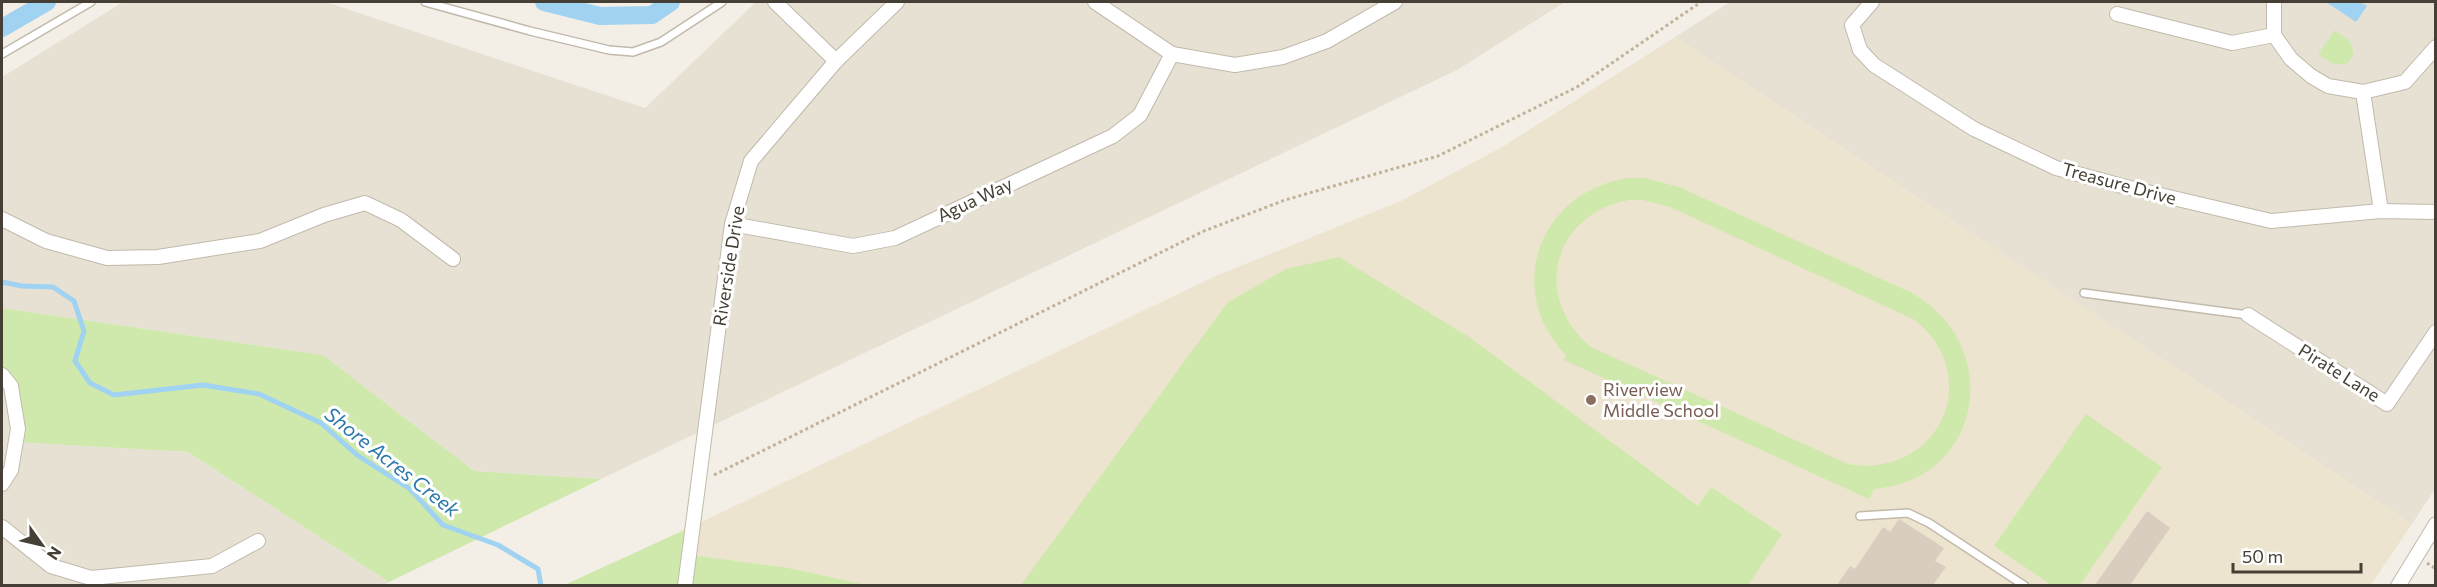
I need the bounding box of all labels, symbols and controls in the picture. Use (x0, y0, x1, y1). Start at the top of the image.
street label: Treasure Drive (2060, 157, 2179, 209)
street label: Agua Way (933, 172, 1016, 226)
street label: Riverside Drive (708, 204, 748, 328)
street label: Pirate Lane (2295, 338, 2384, 406)
place label: Riverview Middle School (1603, 378, 1719, 421)
marker: Riverview Middle School (1584, 393, 1598, 407)
water label: Shore Acres Creek (320, 401, 466, 522)
north arrow (12, 515, 72, 575)
scale bar (2233, 536, 2360, 574)
text: N (44, 543, 66, 564)
text: 50 m (2242, 545, 2283, 567)

